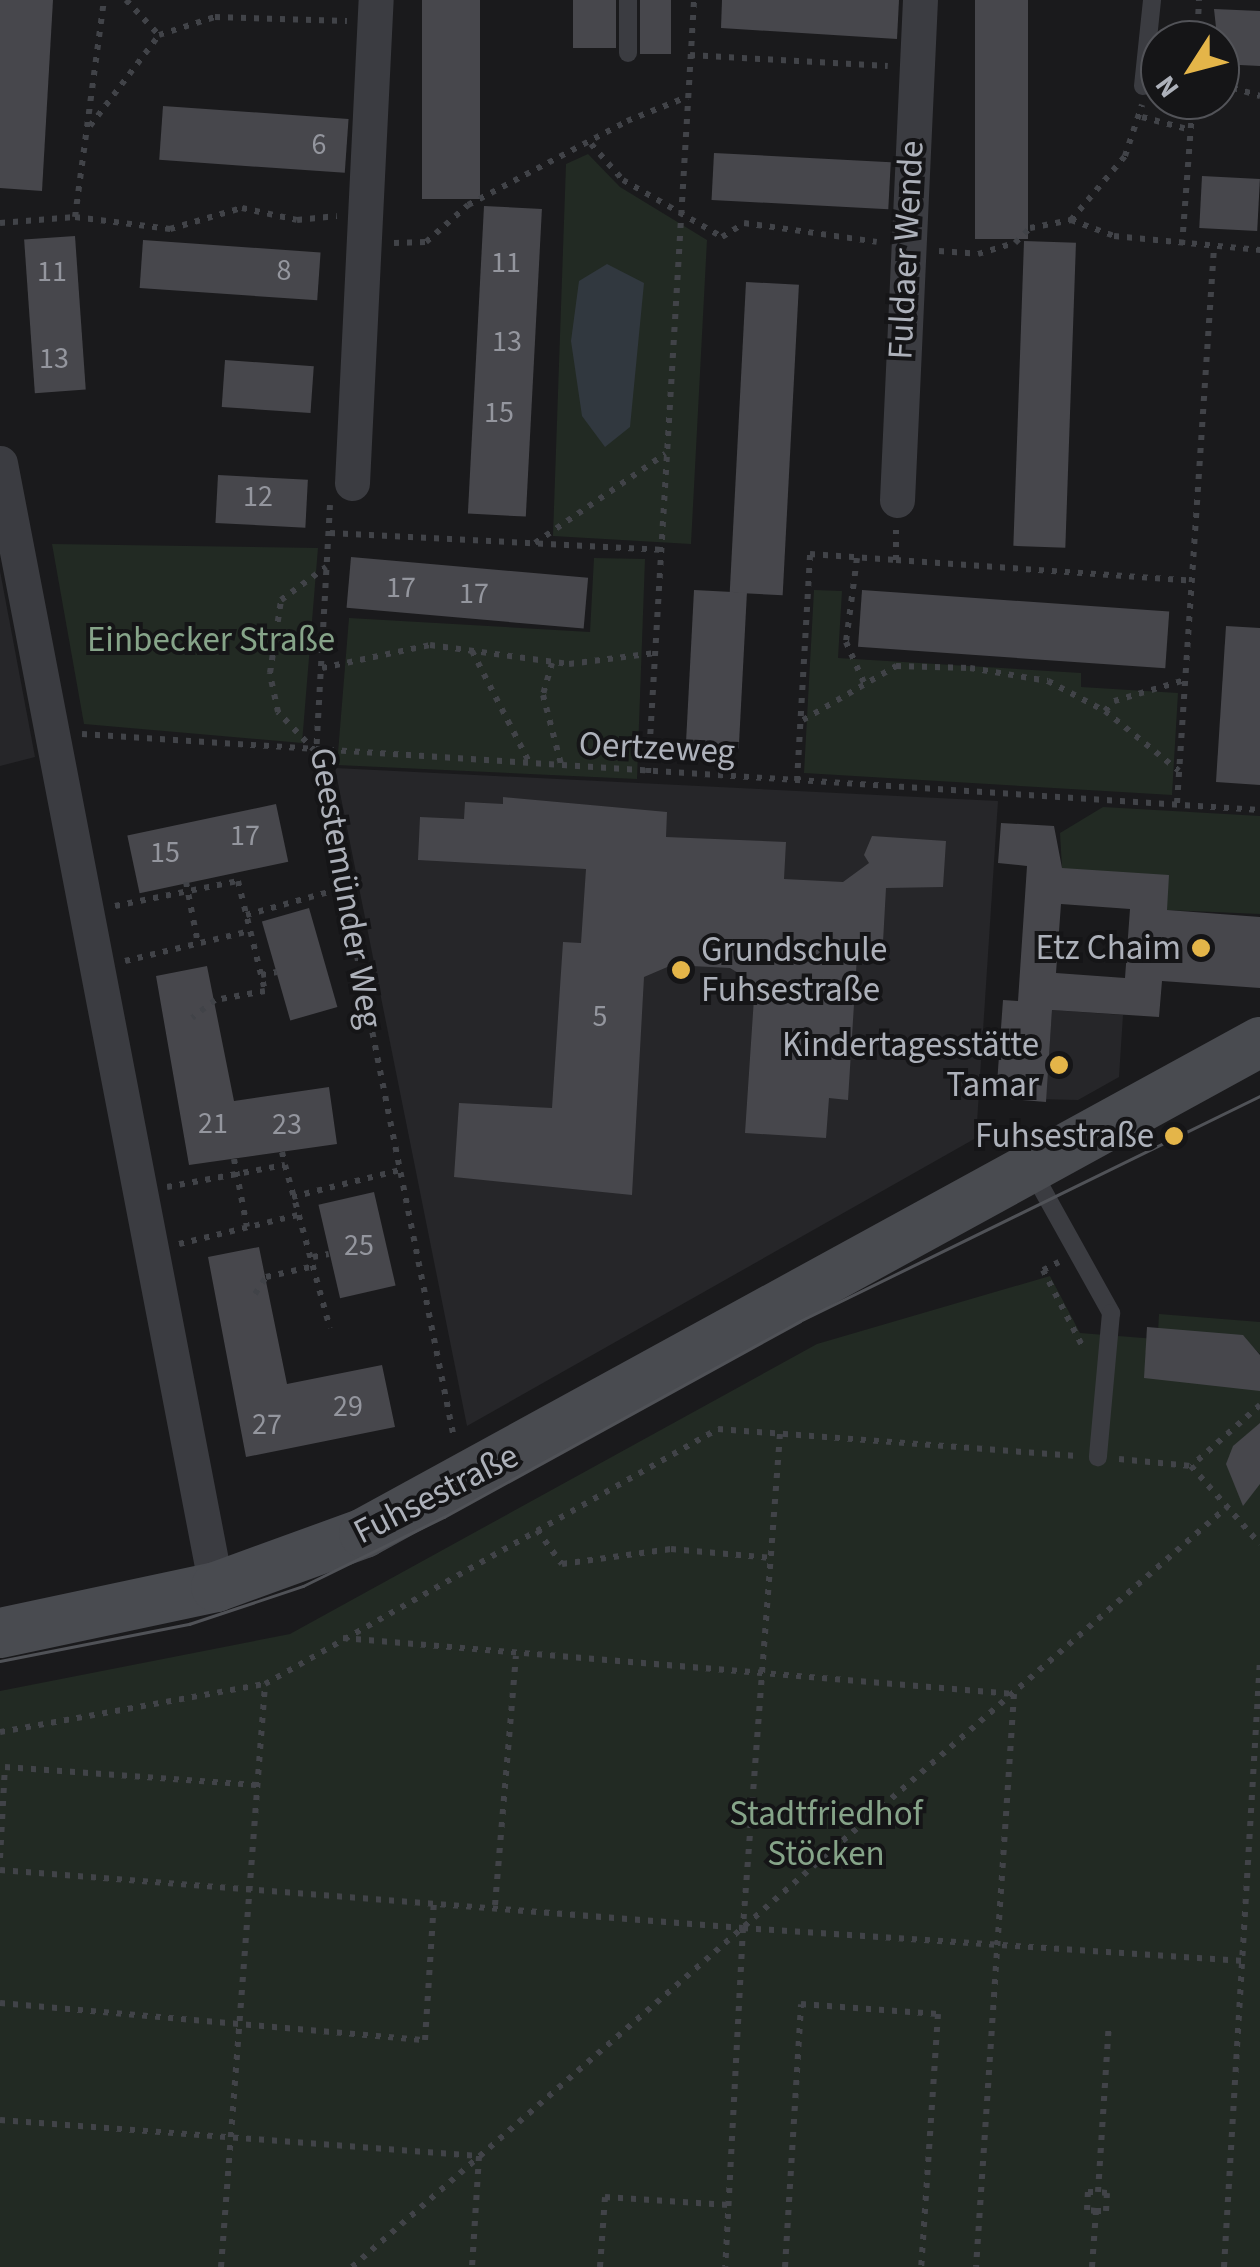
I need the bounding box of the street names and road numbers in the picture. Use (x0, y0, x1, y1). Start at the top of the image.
street label: Fuldaer Wende (879, 140, 933, 360)
street label: Oertzeweg (578, 723, 736, 773)
street label: Geestemünder Weg (301, 744, 391, 1032)
street label: Fuhsestraße (347, 1435, 525, 1553)

